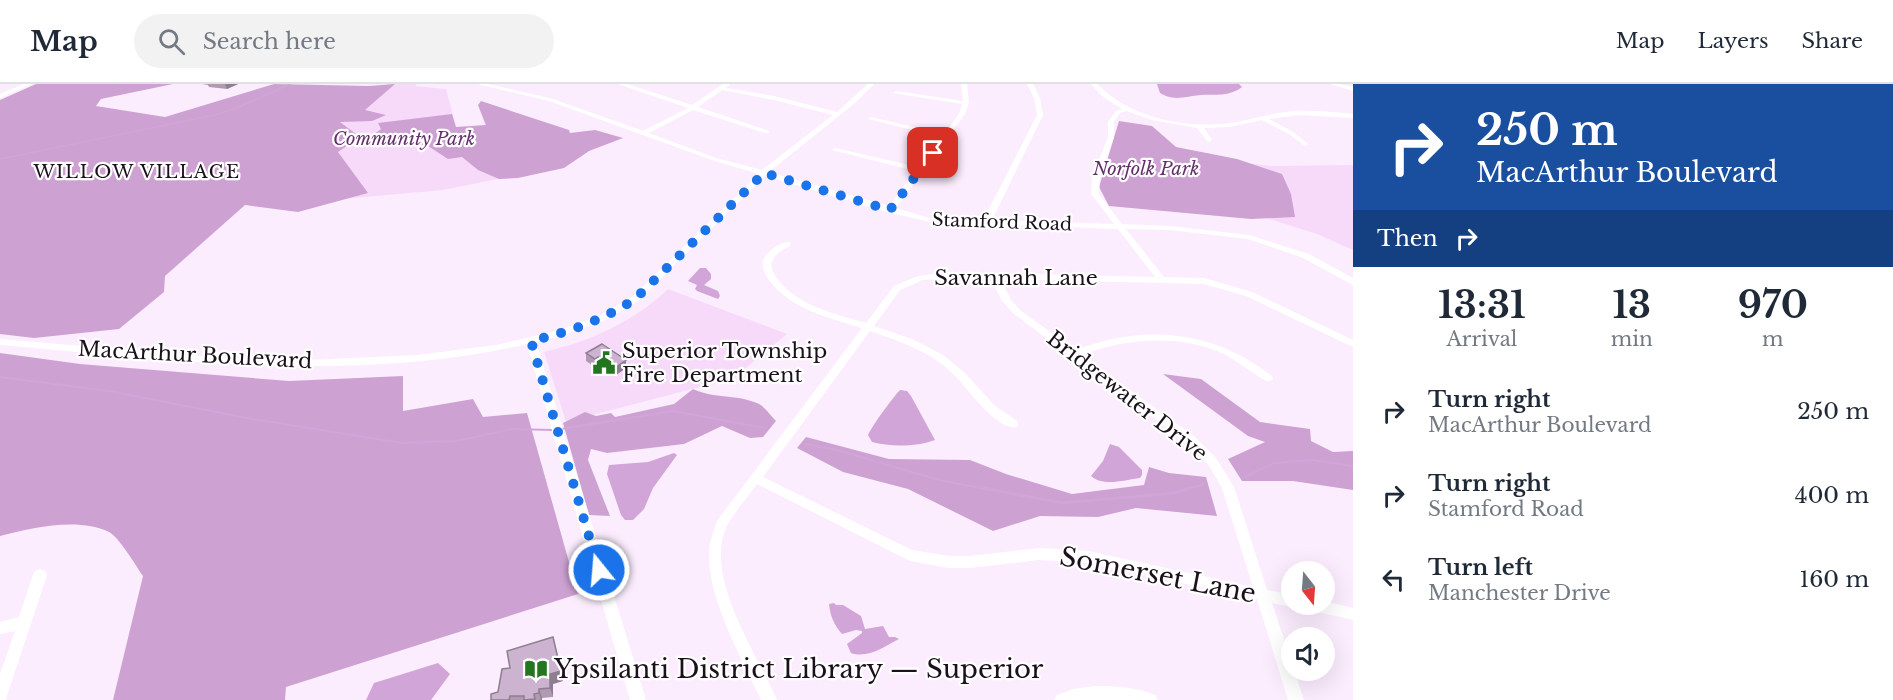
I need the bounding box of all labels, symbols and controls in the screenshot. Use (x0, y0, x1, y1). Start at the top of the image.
search box (134, 14, 554, 68)
text: Map (30, 24, 98, 59)
icon: search (155, 25, 188, 58)
text: Search here (203, 28, 336, 55)
text: Map (1616, 28, 1665, 54)
text: Layers (1698, 28, 1769, 54)
text: Share (1802, 28, 1863, 54)
text: 250 m (1476, 104, 1618, 156)
icon: right (1377, 108, 1455, 186)
pin (907, 127, 958, 178)
park label: Community Park (333, 128, 475, 150)
icon: arrive (916, 136, 949, 169)
text: MacArthur Boulevard (1476, 156, 1778, 189)
park label: Norfolk Park (1092, 158, 1199, 180)
district label: WILLOW VILLAGE (32, 161, 241, 183)
street label: Stamford Road (932, 209, 1072, 235)
icon: right (1450, 222, 1483, 255)
text: Then (1377, 225, 1438, 252)
street label: Savannah Lane (934, 265, 1098, 291)
text: 13:31 (1438, 283, 1526, 328)
text: 13 (1612, 283, 1651, 328)
text: 970 (1738, 283, 1808, 328)
street label: Bridgewater Drive (1042, 325, 1212, 467)
text: Arrival (1446, 327, 1517, 351)
text: min (1611, 327, 1653, 351)
text: m (1762, 327, 1784, 351)
street label: MacArthur Boulevard (77, 336, 313, 374)
place label: Superior Township Fire Department (622, 338, 827, 388)
public building icon: Superior Township Fire Department (591, 350, 617, 376)
text: Turn right (1428, 386, 1550, 413)
icon: right (1377, 395, 1410, 428)
text: 250 m (1797, 398, 1869, 425)
text: MacArthur Boulevard (1428, 413, 1652, 437)
text: Turn right (1428, 470, 1550, 497)
icon: right (1377, 479, 1410, 512)
text: 400 m (1795, 482, 1869, 509)
text: Stamford Road (1428, 497, 1584, 521)
position arrow (567, 538, 631, 602)
street label: Somerset Lane (1057, 540, 1259, 610)
text: Turn left (1428, 554, 1533, 581)
north arrow (1281, 561, 1335, 615)
map controls (1281, 561, 1335, 681)
icon: left (1377, 563, 1410, 596)
text: 160 m (1799, 566, 1869, 593)
text: Manchester Drive (1428, 581, 1611, 605)
button: sound (1281, 627, 1335, 681)
place label: Ypsilanti District Library — Superior (553, 653, 1044, 685)
library icon: Ypsilanti District Library — Superior (523, 656, 549, 682)

